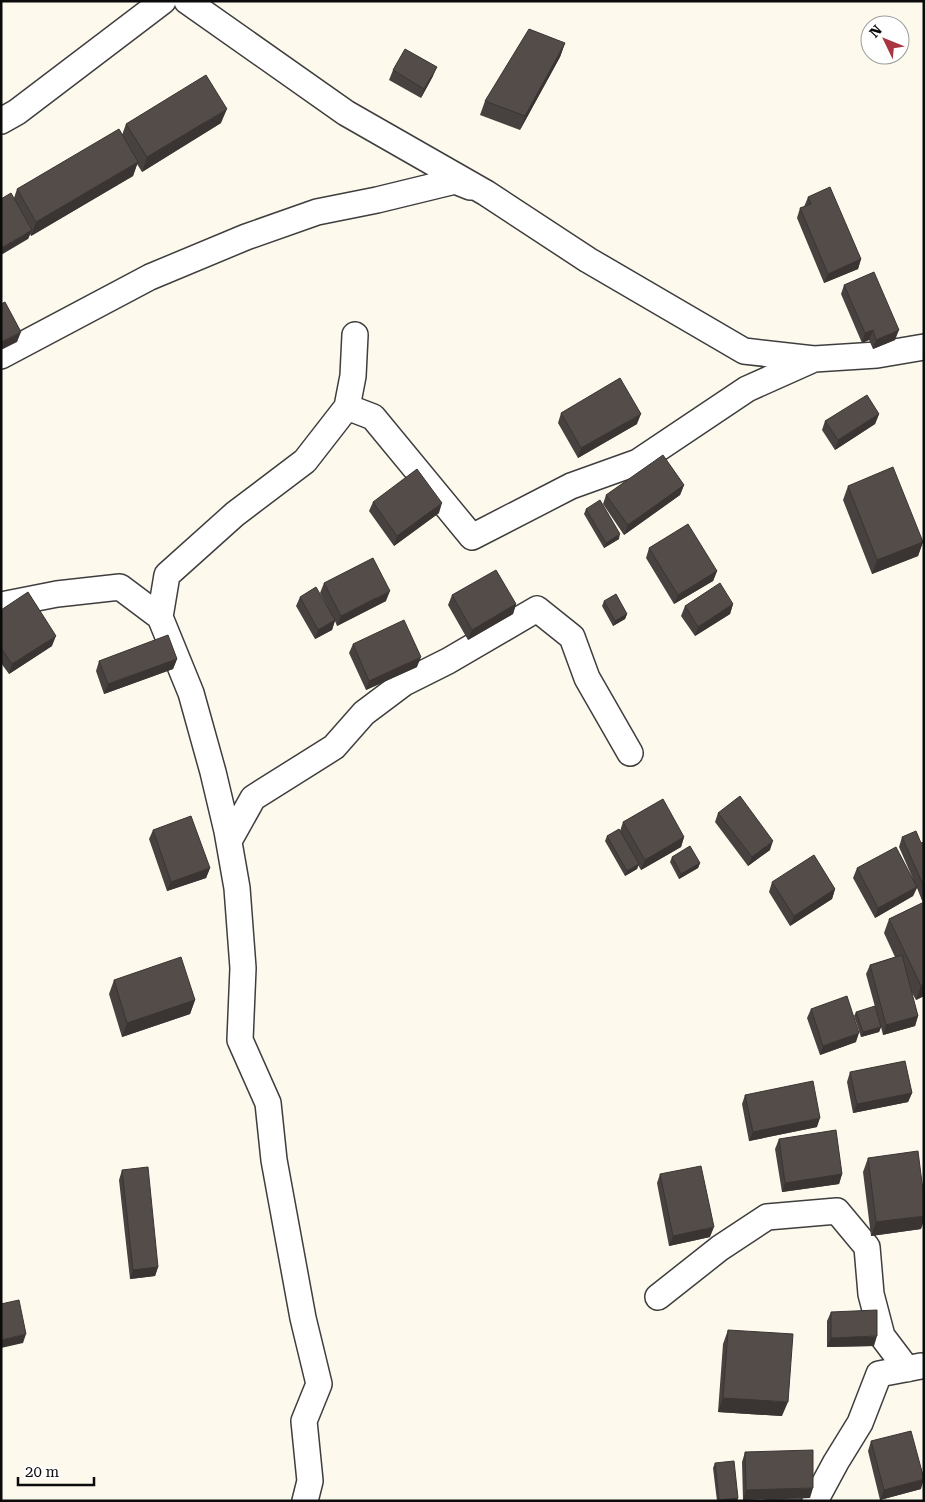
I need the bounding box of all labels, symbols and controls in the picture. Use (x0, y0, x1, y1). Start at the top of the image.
north arrow (860, 15, 910, 65)
text: N (866, 22, 885, 41)
scale bar (18, 1454, 94, 1486)
text: 20 m (25, 1463, 60, 1481)

